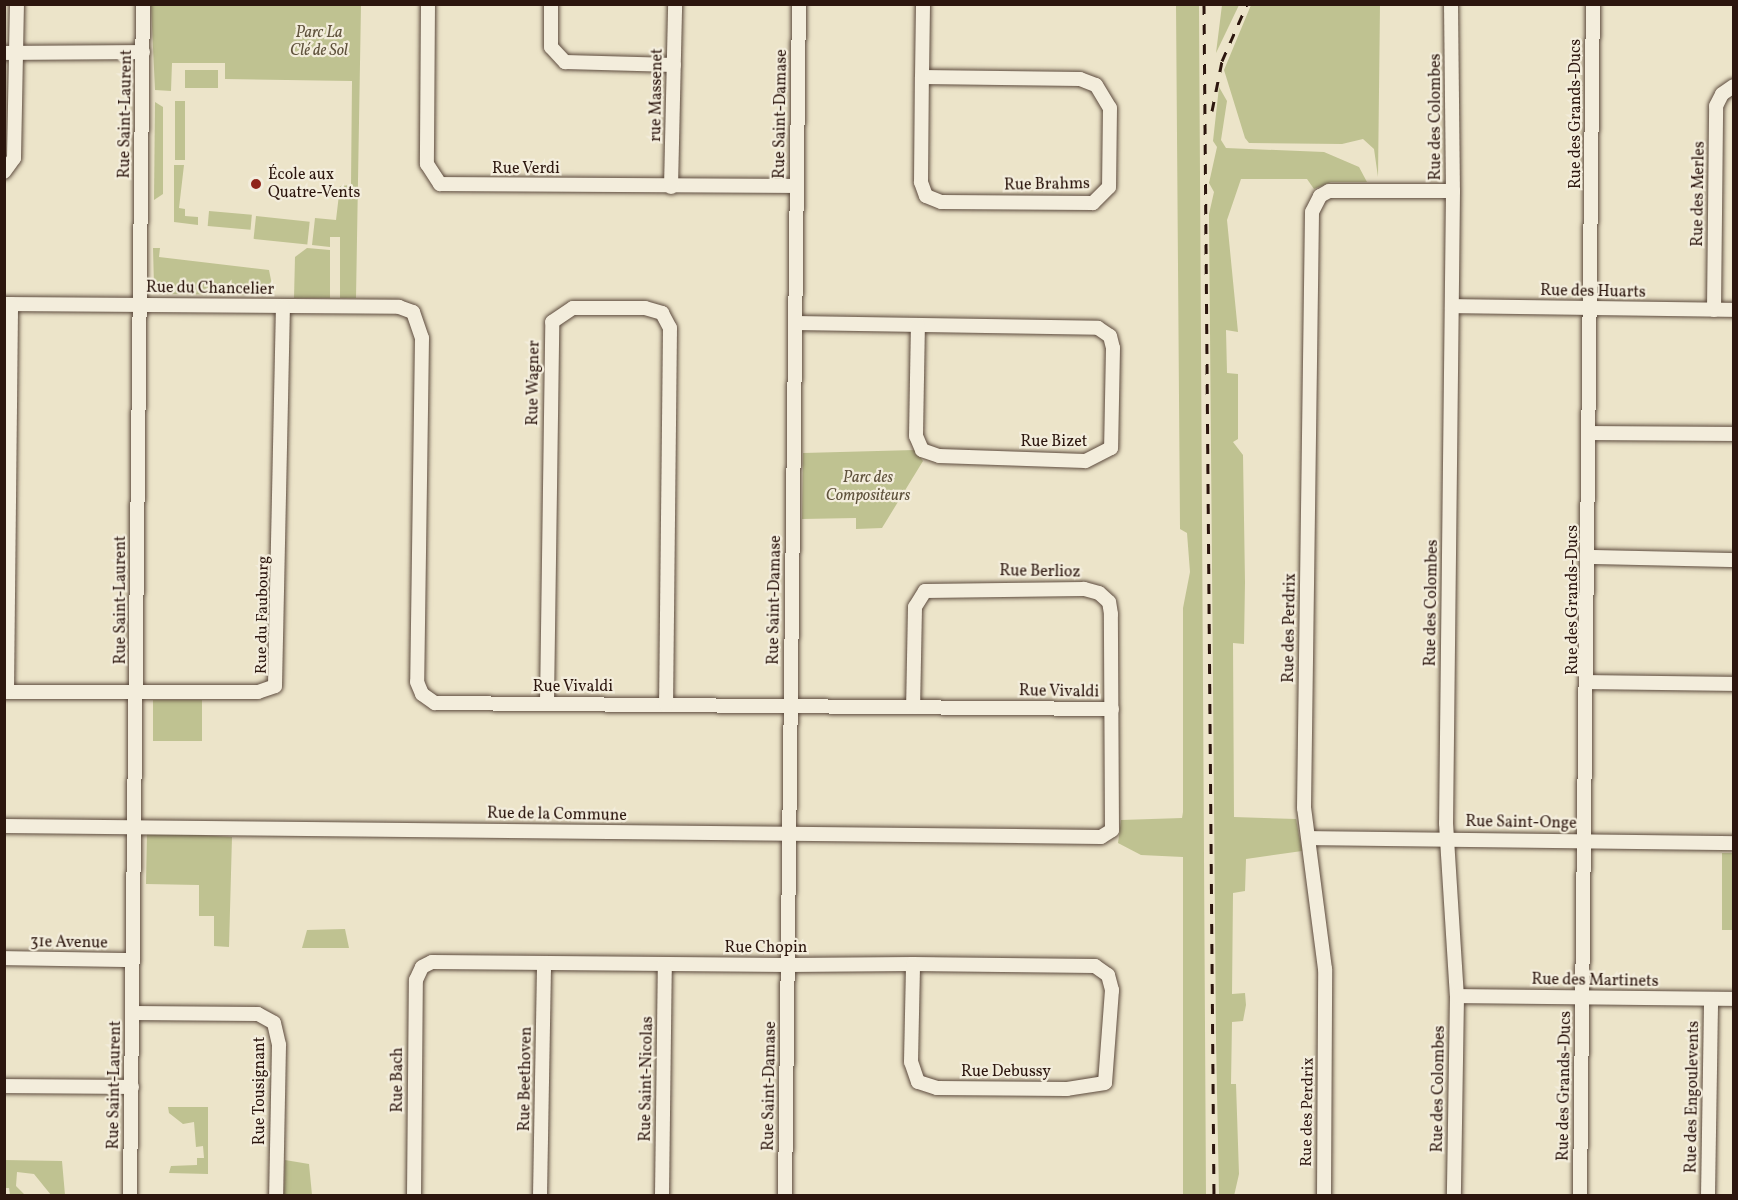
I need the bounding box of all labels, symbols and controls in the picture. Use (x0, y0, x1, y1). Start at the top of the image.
park label: Parc La Clé de Sol (290, 23, 348, 61)
street label: Rue des Grands-Ducs (1566, 39, 1586, 189)
street label: rue Massenet (647, 48, 667, 142)
street label: Rue Saint-Laurent (115, 49, 137, 179)
street label: Rue Saint-Damase (770, 49, 792, 179)
street label: Rue des Colombes (1426, 54, 1446, 180)
street label: Rue des Merles (1688, 141, 1710, 247)
street label: Rue Verdi (492, 159, 560, 179)
place label: École aux Quatre-Vents (268, 165, 360, 203)
street label: Rue Brahms (1004, 175, 1090, 195)
marker: École aux Quatre-Vents (249, 177, 263, 191)
street label: Rue du Chancelier (146, 278, 274, 300)
street label: Rue des Huarts (1540, 281, 1646, 303)
street label: Rue Wagner (524, 340, 544, 426)
street label: Rue Bizet (1021, 432, 1087, 452)
park label: Parc des Compositeurs (826, 468, 910, 506)
street label: Rue des Grands-Ducs (1563, 525, 1583, 675)
street label: Rue Saint-Damase (764, 535, 786, 665)
street label: Rue Saint-Laurent (111, 536, 131, 664)
street label: Rue des Colombes (1421, 539, 1443, 667)
street label: Rue du Faubourg (252, 556, 274, 674)
street label: Rue Berlioz (999, 562, 1081, 582)
street label: Rue des Perdrix (1279, 573, 1301, 683)
street label: Rue Vivaldi (533, 677, 613, 697)
street label: Rue Vivaldi (1018, 682, 1100, 702)
street label: Rue de la Commune (487, 804, 627, 826)
street label: Rue Saint-Onge (1465, 812, 1577, 834)
street label: 31e Avenue (30, 933, 108, 953)
street label: Rue Chopin (725, 938, 807, 958)
street label: Rue des Martinets (1531, 970, 1659, 992)
street label: Rue des Grands-Ducs (1554, 1011, 1576, 1161)
street label: Rue Saint-Nicolas (636, 1016, 658, 1142)
street label: Rue Saint-Laurent (104, 1020, 126, 1150)
street label: Rue Saint-Damase (759, 1021, 781, 1151)
street label: Rue des Engoulevents (1682, 1021, 1704, 1173)
street label: Rue des Colombes (1428, 1025, 1450, 1153)
street label: Rue Beethoven (515, 1026, 537, 1132)
street label: Rue Tousignant (250, 1036, 270, 1146)
street label: Rue Bach (388, 1048, 408, 1112)
street label: Rue des Perdrix (1297, 1057, 1319, 1167)
street label: Rue Debussy (961, 1062, 1051, 1082)

